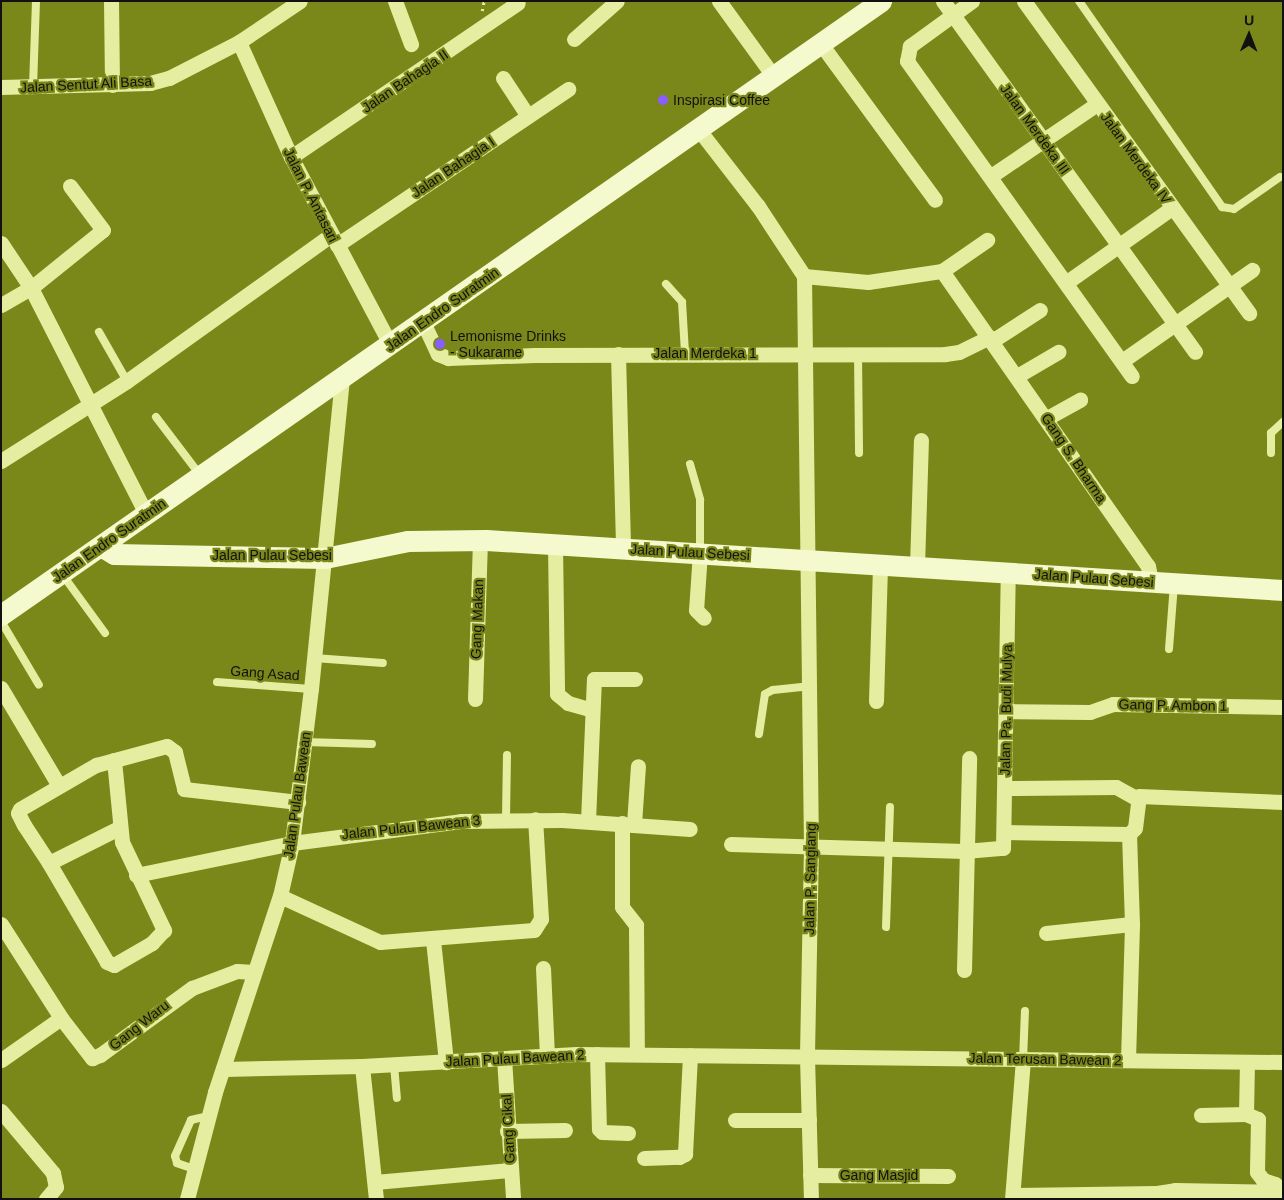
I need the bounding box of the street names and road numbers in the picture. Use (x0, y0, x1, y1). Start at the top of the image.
street label: Jalan Bahagia II (359, 46, 451, 116)
street label: Jalan Sentut Ali Basa (19, 72, 153, 96)
street label: Jalan Merdeka III (997, 81, 1073, 177)
street label: Jalan Merdeka IV (1097, 109, 1175, 207)
street label: Jalan Bahagia I (408, 133, 498, 201)
street label: Jalan P. Antasari (280, 145, 342, 245)
street label: Jalan Endro Suratmin (382, 264, 502, 354)
street label: Jalan Merdeka 1 (653, 345, 757, 361)
street label: Gang S. Bharma (1038, 410, 1110, 506)
street label: Jalan Endro Suratmin (49, 495, 169, 585)
street label: Jalan Pulau Sebesi (630, 540, 750, 564)
street label: Jalan Pulau Sebesi (212, 547, 332, 563)
street label: Jalan Pulau Sebesi (1034, 565, 1154, 591)
street label: Gang Makan (467, 579, 487, 659)
street label: Jalan Pa. Budi Mulya (996, 644, 1016, 776)
street label: Gang Asad (229, 662, 301, 684)
street label: Gang P. Ambon 1 (1118, 696, 1228, 714)
street label: Jalan Pulau Bawean (280, 731, 314, 859)
street label: Jalan Pulau Bawean 3 (341, 811, 481, 843)
street label: Jalan P. Sangiang (801, 823, 819, 935)
street label: Gang Waru (106, 997, 172, 1053)
street label: Jalan Pulau Bawean 2 (445, 1046, 585, 1070)
street label: Jalan Terusan Bawean 2 (968, 1049, 1122, 1069)
street label: Gang Cikal (498, 1094, 518, 1164)
street label: Gang Masjid (840, 1167, 918, 1183)

